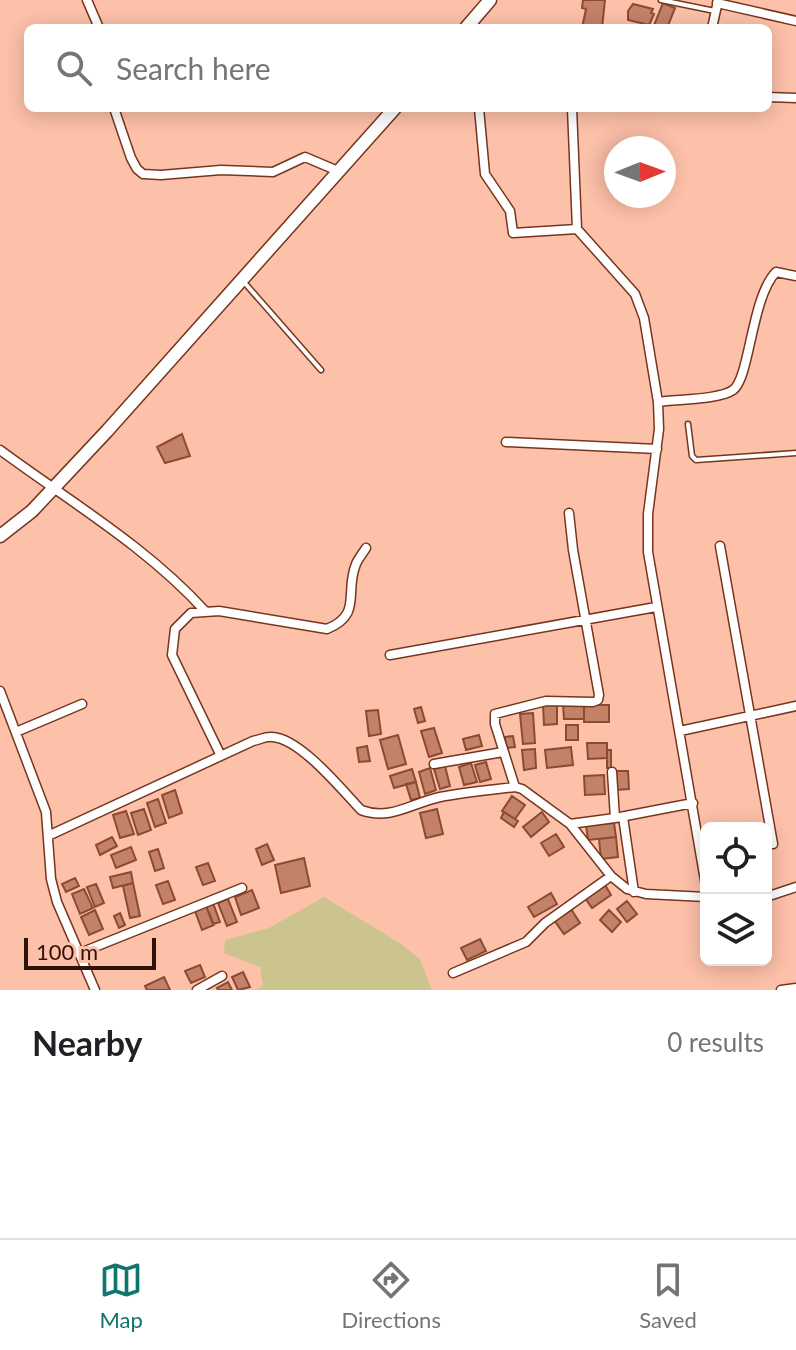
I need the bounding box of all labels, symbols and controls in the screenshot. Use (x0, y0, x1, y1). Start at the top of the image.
search box (24, 24, 772, 112)
icon: search (52, 46, 96, 90)
text: Search here (116, 50, 271, 86)
north arrow (604, 136, 676, 208)
map controls (700, 822, 772, 966)
button: locate (700, 822, 772, 894)
button: layers (700, 894, 772, 966)
scale bar (24, 934, 156, 970)
text: 100 m (36, 938, 98, 965)
text: Nearby (32, 1022, 143, 1063)
text: 0 results (667, 1026, 764, 1058)
tab: Map (99, 1258, 143, 1333)
tab: Directions (342, 1258, 441, 1333)
tab: Saved (639, 1258, 697, 1333)

